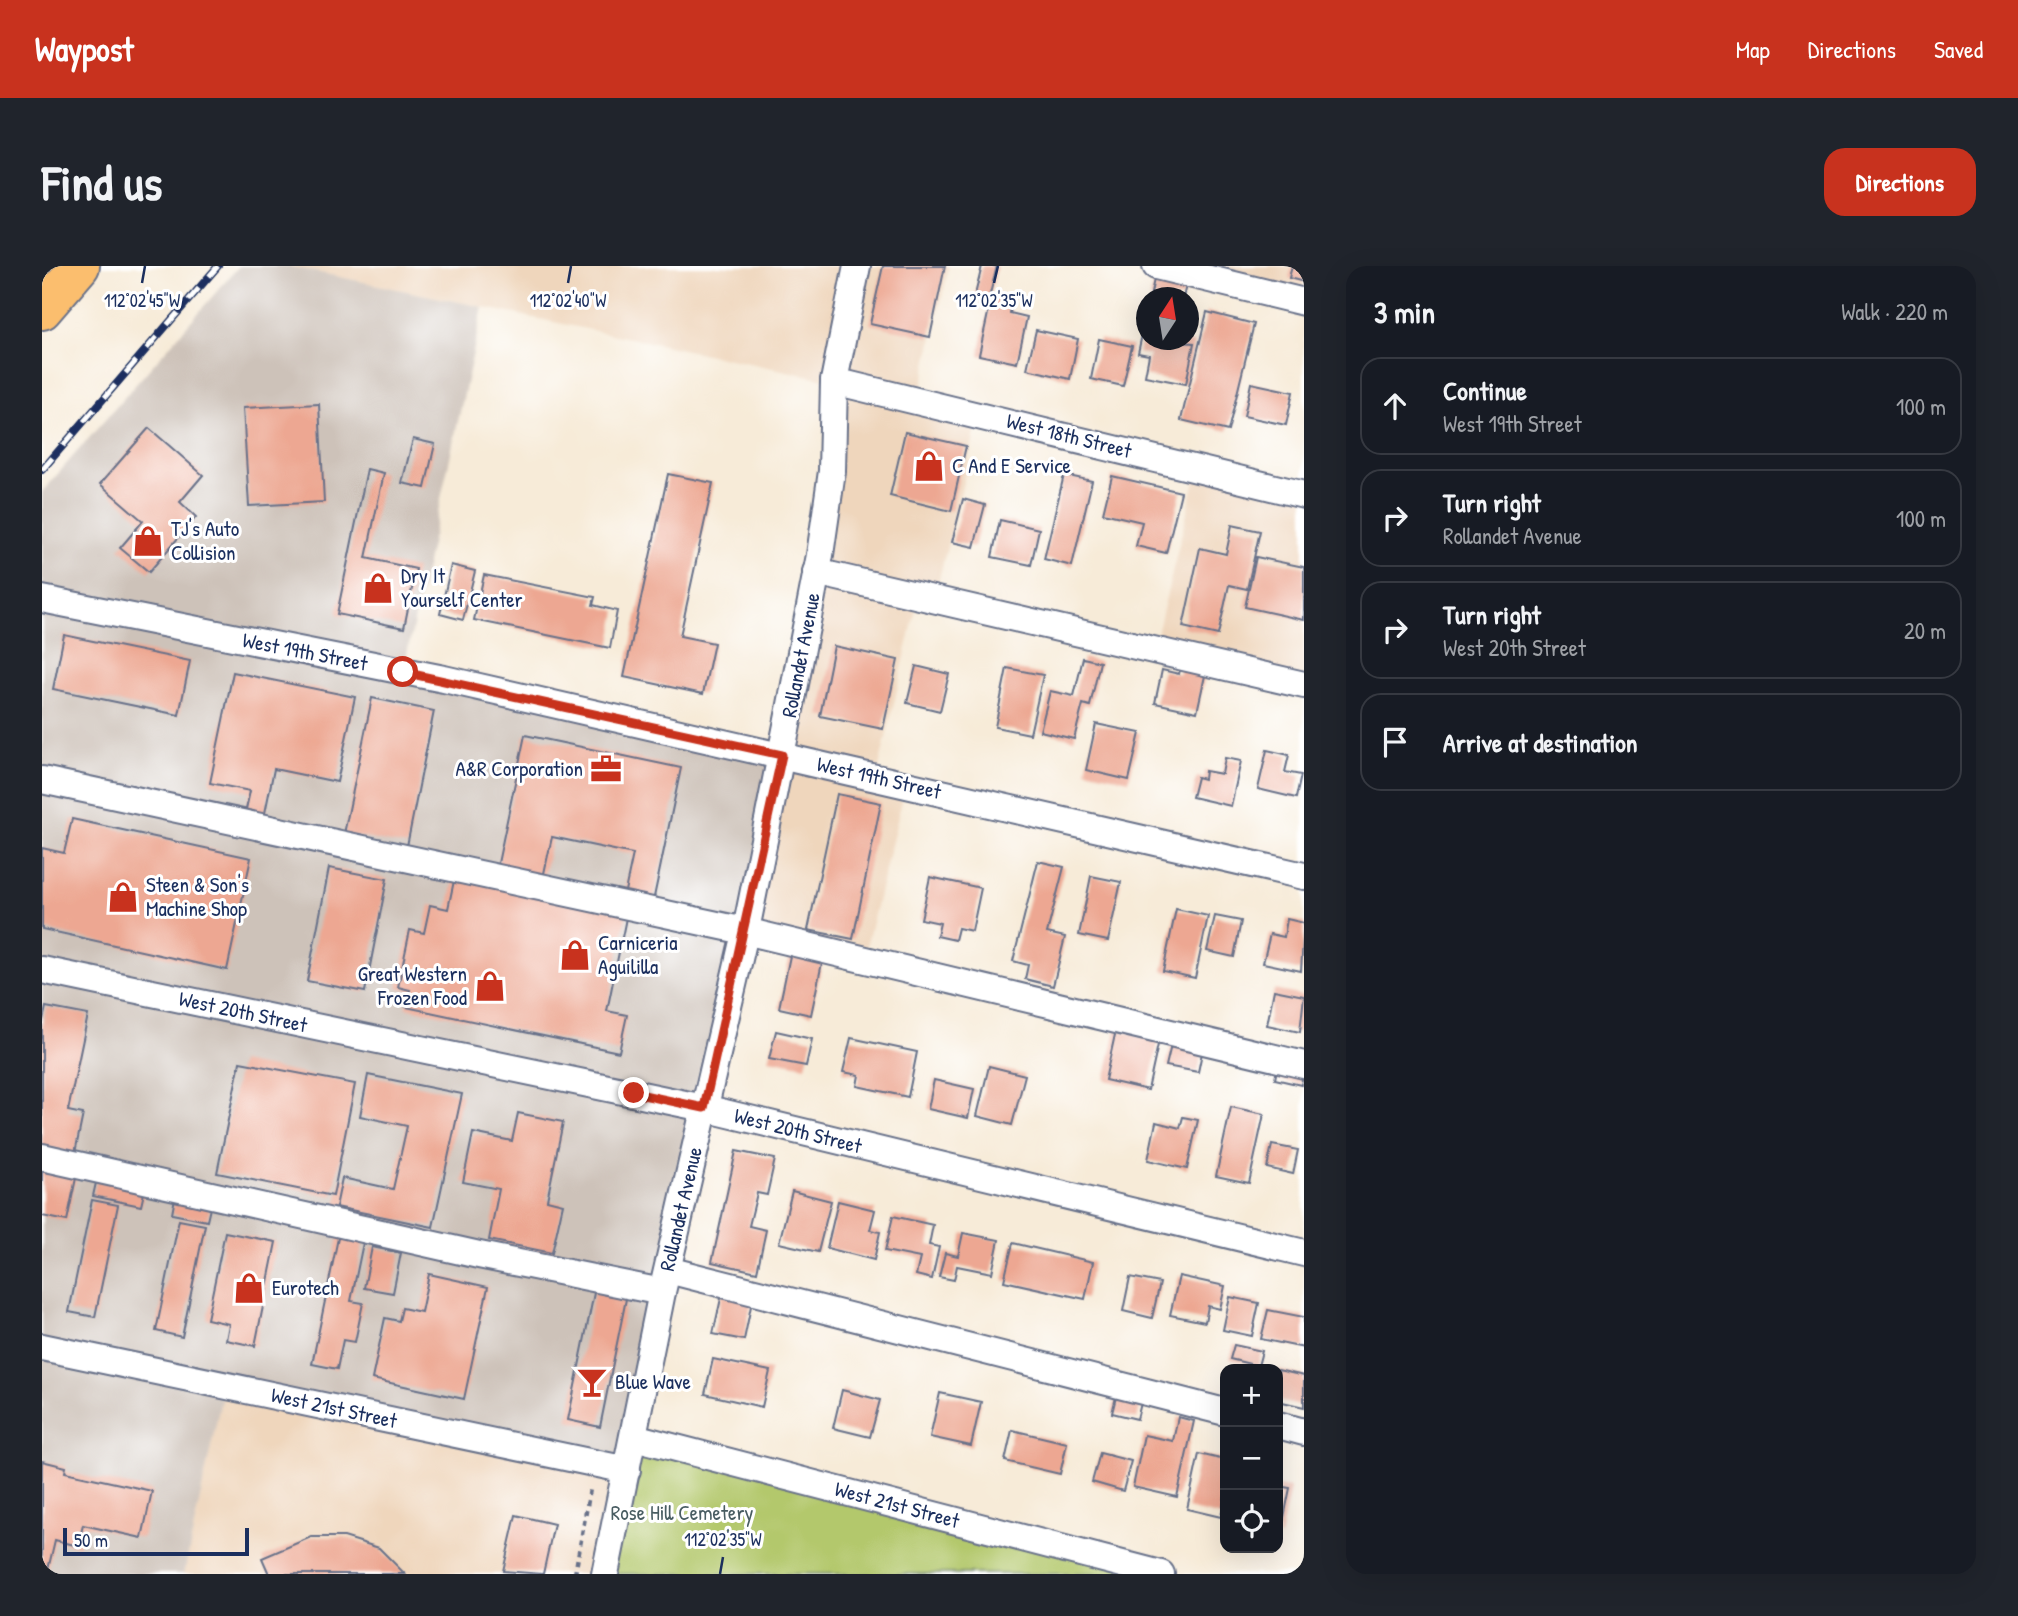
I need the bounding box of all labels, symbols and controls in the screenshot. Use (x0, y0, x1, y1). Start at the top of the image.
text: Waypost (35, 27, 134, 71)
text: Map (1736, 33, 1770, 65)
text: Directions (1808, 33, 1896, 65)
text: Saved (1934, 33, 1983, 65)
button: Directions (1824, 148, 1976, 216)
text: Find us (42, 149, 162, 215)
north arrow (1136, 287, 1199, 350)
text: 112°02'45"W (104, 288, 180, 313)
text: 112°02'40"W (530, 288, 606, 313)
text: 112°02'35"W (955, 288, 1033, 313)
text: 3 min (1374, 292, 1435, 332)
text: Walk · 220 m (1841, 296, 1948, 327)
text: Continue (1443, 373, 1527, 408)
icon: ahead (1376, 387, 1414, 425)
text: 100 m (1896, 391, 1946, 422)
street label: West 18th Street (1004, 406, 1135, 465)
text: West 19th Street (1443, 408, 1582, 439)
shop icon: C And E Service (912, 449, 946, 483)
place label: C And E Service (952, 451, 1071, 480)
text: Turn right (1443, 485, 1541, 520)
icon: right (1376, 499, 1414, 537)
text: 100 m (1896, 503, 1946, 534)
place label: TJ's Auto Collision (171, 514, 239, 567)
text: Rollandet Avenue (1443, 520, 1582, 551)
shop icon: TJ's Auto Collision (131, 524, 165, 558)
place label: Dry It Yourself Center (401, 561, 523, 614)
shop icon: Dry It Yourself Center (361, 571, 395, 605)
street label: Rollandet Avenue (774, 590, 827, 720)
text: Turn right (1443, 597, 1541, 632)
icon: right (1376, 611, 1414, 649)
text: 20 m (1904, 615, 1946, 646)
street label: West 19th Street (240, 625, 371, 678)
text: West 20th Street (1443, 632, 1586, 663)
route start (387, 656, 418, 687)
icon: arrive (1376, 723, 1414, 761)
text: Arrive at destination (1443, 725, 1638, 760)
street label: West 19th Street (814, 749, 945, 806)
office icon: A&R Corporation (589, 752, 623, 786)
place label: A&R Corporation (456, 754, 583, 783)
place label: Steen & Son's Machine Shop (146, 870, 249, 923)
shop icon: Steen & Son's Machine Shop (106, 880, 140, 914)
place label: Carniceria Aguililla (598, 928, 678, 981)
shop icon: Carniceria Aguililla (558, 938, 592, 972)
place label: Great Western Frozen Food (358, 959, 467, 1012)
shop icon: Great Western Frozen Food (473, 969, 507, 1003)
street label: West 20th Street (176, 984, 311, 1039)
route end (618, 1077, 649, 1108)
street label: West 20th Street (731, 1101, 866, 1161)
street label: Rollandet Avenue (652, 1144, 709, 1274)
shop icon: Eurotech (232, 1271, 266, 1305)
place label: Eurotech (272, 1273, 339, 1302)
map controls (1220, 1364, 1283, 1553)
button: + (1220, 1364, 1283, 1427)
bar icon: Blue Wave (575, 1365, 609, 1399)
place label: Blue Wave (615, 1367, 691, 1396)
street label: West 21st Street (269, 1380, 400, 1435)
button: − (1220, 1427, 1283, 1490)
street label: West 21st Street (832, 1474, 963, 1535)
button: locate (1220, 1490, 1283, 1553)
park label: Rose Hill Cemetery (611, 1498, 753, 1527)
scale bar (63, 1525, 248, 1557)
text: 50 m (74, 1527, 108, 1553)
text: 112°02'35"W (684, 1527, 762, 1552)

